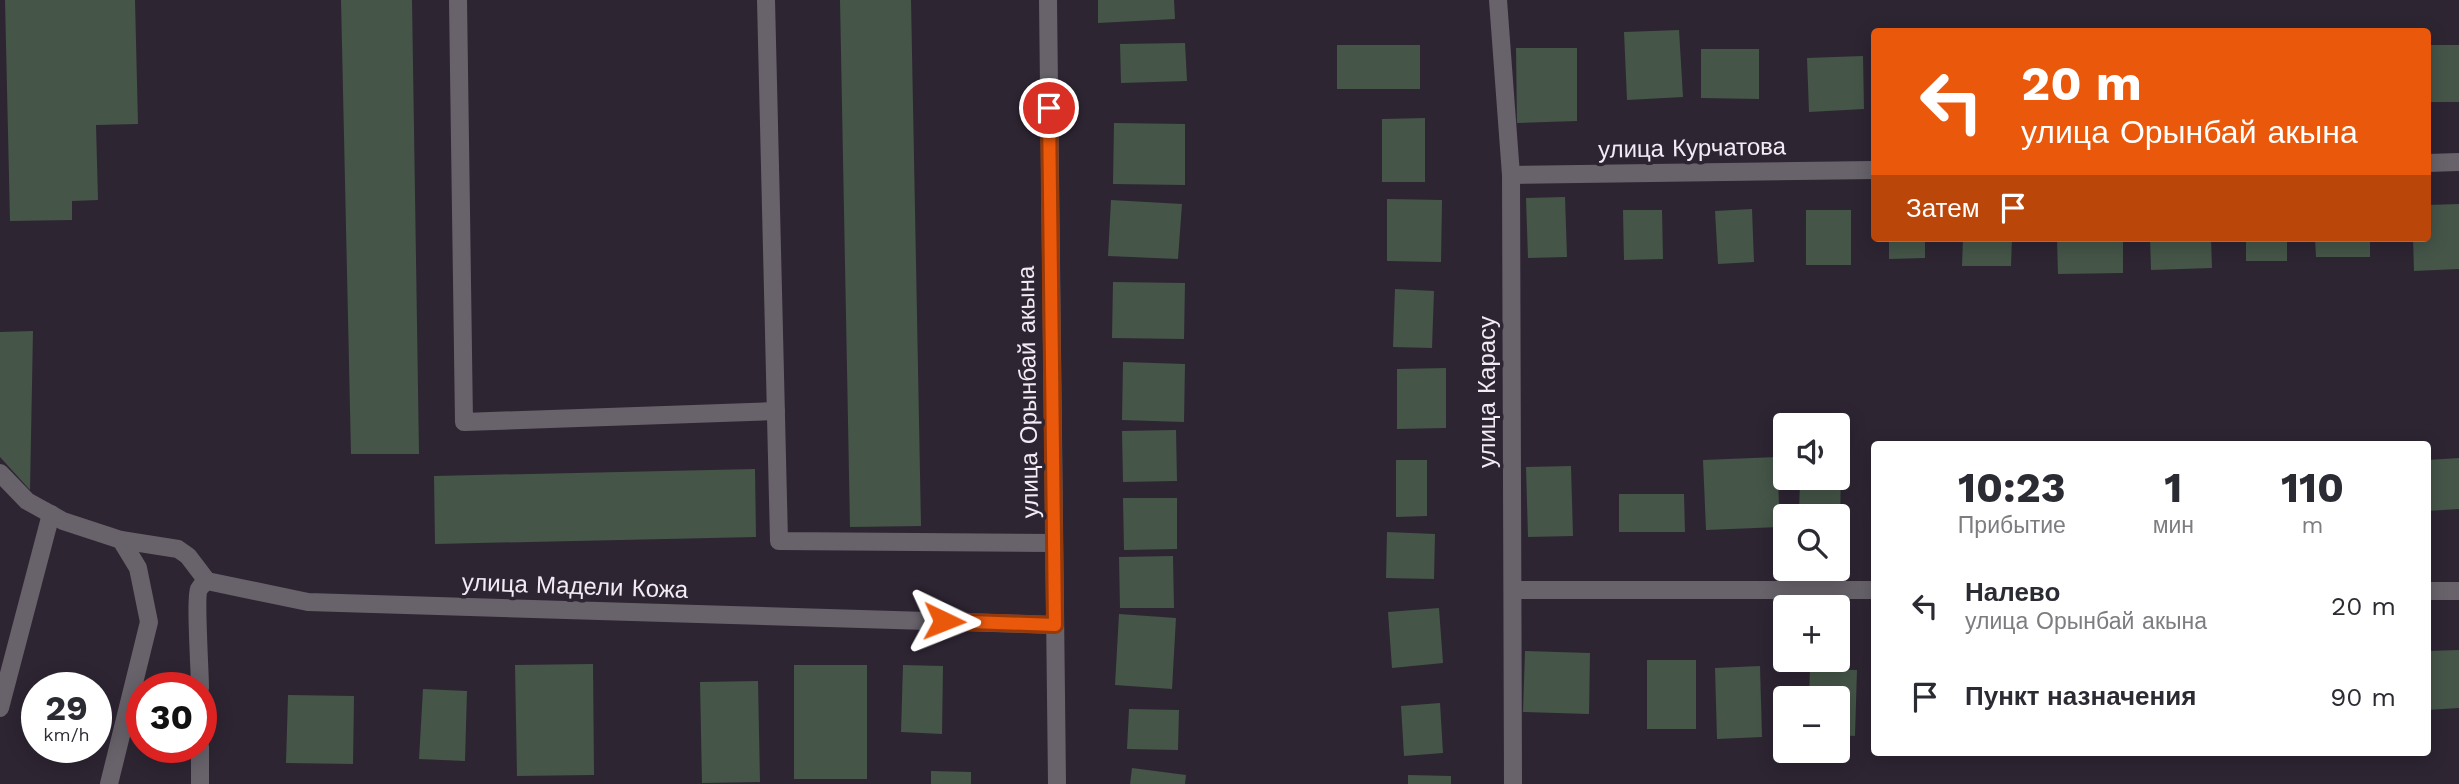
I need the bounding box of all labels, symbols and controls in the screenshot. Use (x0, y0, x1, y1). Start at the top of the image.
text: 20 m (2021, 54, 2142, 112)
icon: left (1906, 56, 1997, 147)
pin (1019, 78, 1079, 138)
icon: arrive (1030, 89, 1068, 127)
text: улица Орынбай акына (2021, 113, 2358, 151)
street label: улица Курчатова (1598, 132, 1787, 164)
icon: arrive (1994, 189, 2032, 227)
text: Затем (1906, 193, 1980, 223)
street label: улица Орынбай акына (1012, 265, 1044, 518)
street label: улица Карасу (1473, 316, 1501, 468)
map controls (1773, 413, 1850, 763)
button: sound (1773, 413, 1850, 490)
text: 10:23 (1958, 463, 2066, 512)
text: 1 (2164, 463, 2182, 512)
text: 110 (2281, 463, 2344, 512)
button: search (1773, 504, 1850, 581)
text: Прибытие (1958, 512, 2066, 539)
text: мин (2153, 512, 2194, 539)
text: m (2302, 512, 2323, 539)
street label: улица Мадели Кожа (461, 568, 689, 604)
text: Налево (1965, 577, 2060, 607)
position arrow (907, 584, 981, 658)
icon: left (1906, 587, 1944, 625)
text: 20 m (2331, 591, 2396, 621)
button: + (1773, 595, 1850, 672)
text: улица Орынбай акына (1965, 608, 2207, 635)
speed limit sign: 30 (126, 672, 217, 763)
icon: arrive (1906, 678, 1944, 716)
text: Пункт назначения (1965, 681, 2196, 711)
text: 90 m (2330, 682, 2396, 712)
button: − (1773, 686, 1850, 763)
text: 29 (45, 687, 88, 729)
text: km/h (43, 724, 90, 745)

